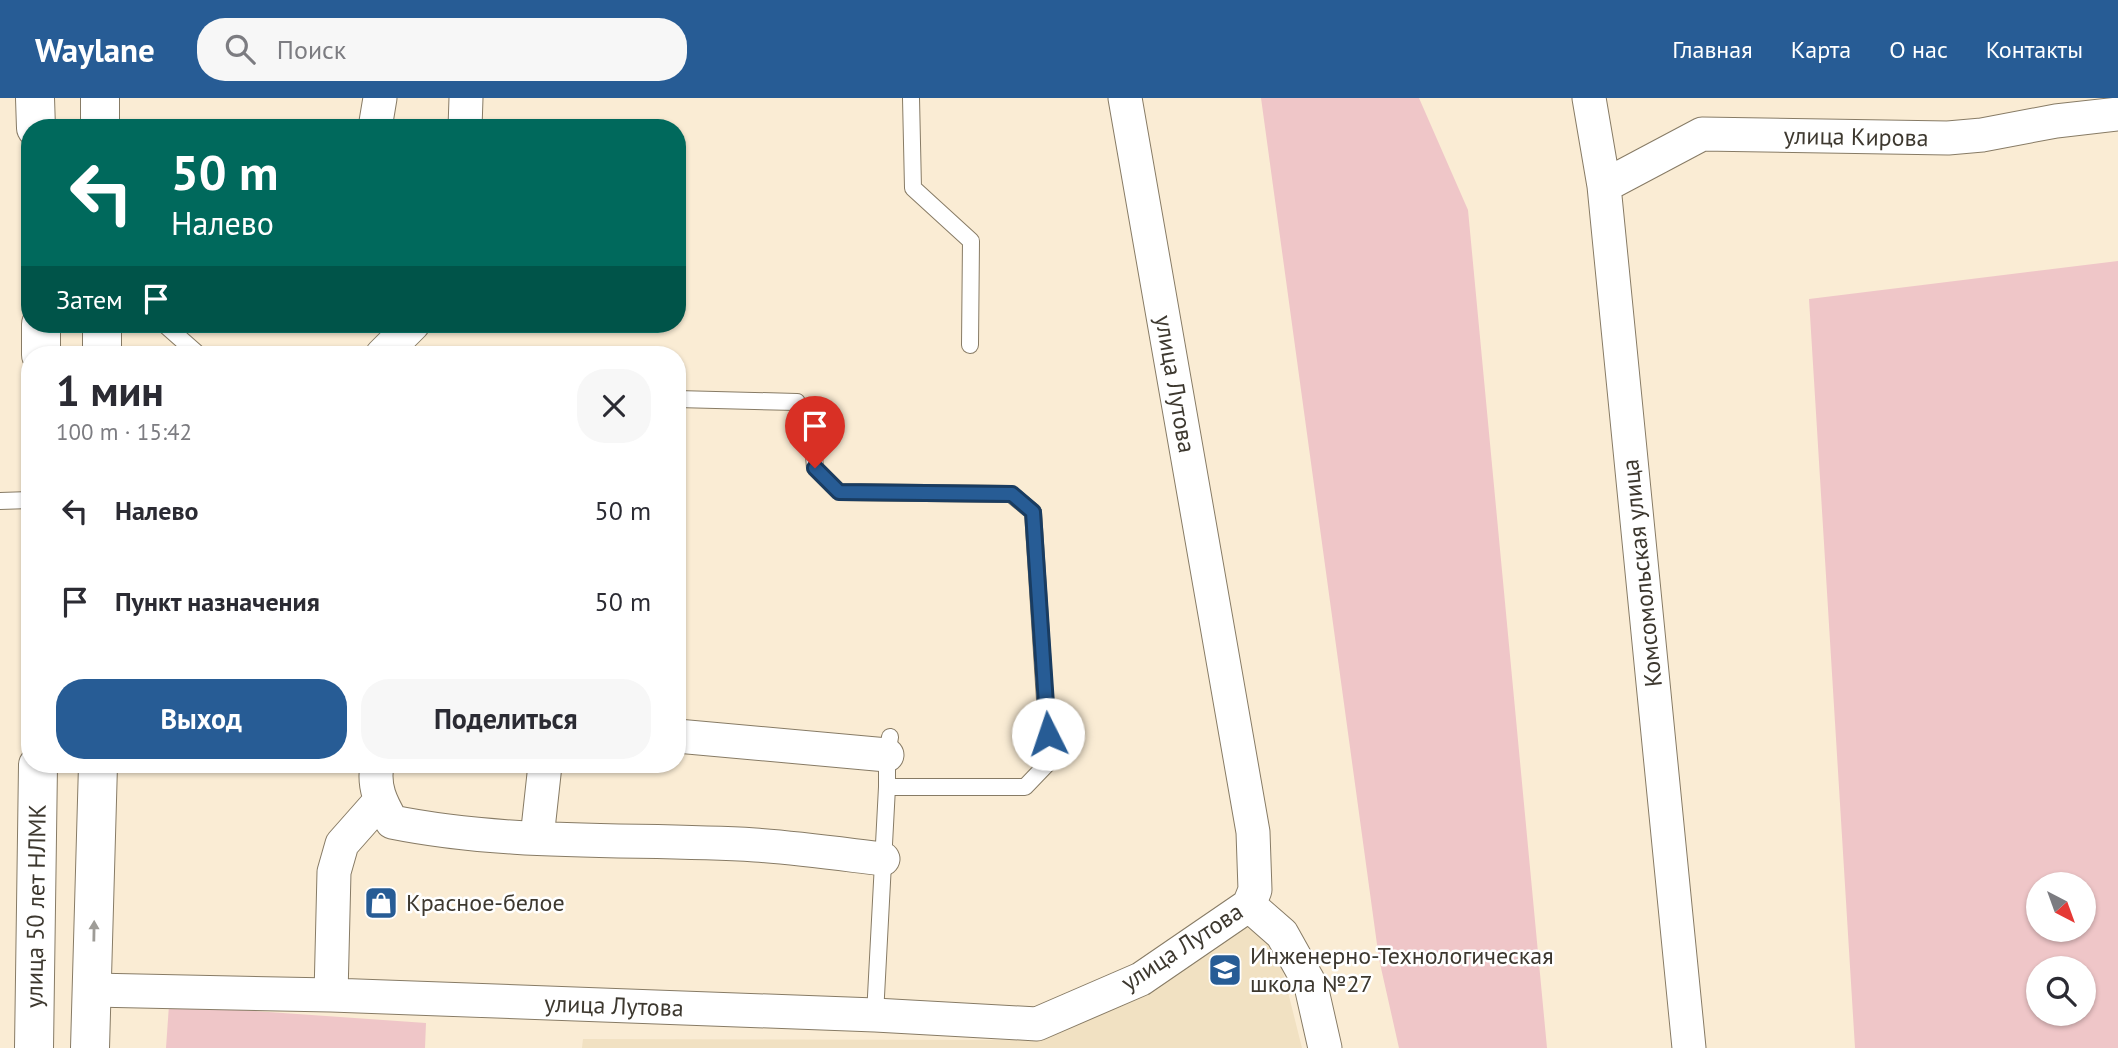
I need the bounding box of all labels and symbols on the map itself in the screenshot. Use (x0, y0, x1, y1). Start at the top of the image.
street label: улица Кирова (1783, 120, 1929, 153)
street label: улица Лутова (1148, 313, 1203, 455)
pin (785, 396, 845, 468)
street label: Комсомольская улица (1614, 458, 1669, 688)
position arrow (1011, 697, 1085, 771)
street label: улица 50 лет НЛМК (18, 804, 53, 1008)
north arrow (2026, 872, 2096, 942)
shop icon: Красное-белое (362, 884, 400, 922)
place label: Красное-белое (406, 887, 565, 918)
street label: улица Лутова (1115, 896, 1249, 998)
one-way arrow (89, 920, 100, 942)
place label: Инженерно-Технологическая школа №27 (1250, 940, 1554, 999)
school or university icon: Инженерно-Технологическая школа №27 (1206, 951, 1244, 989)
street label: улица Лутова (544, 988, 684, 1023)

